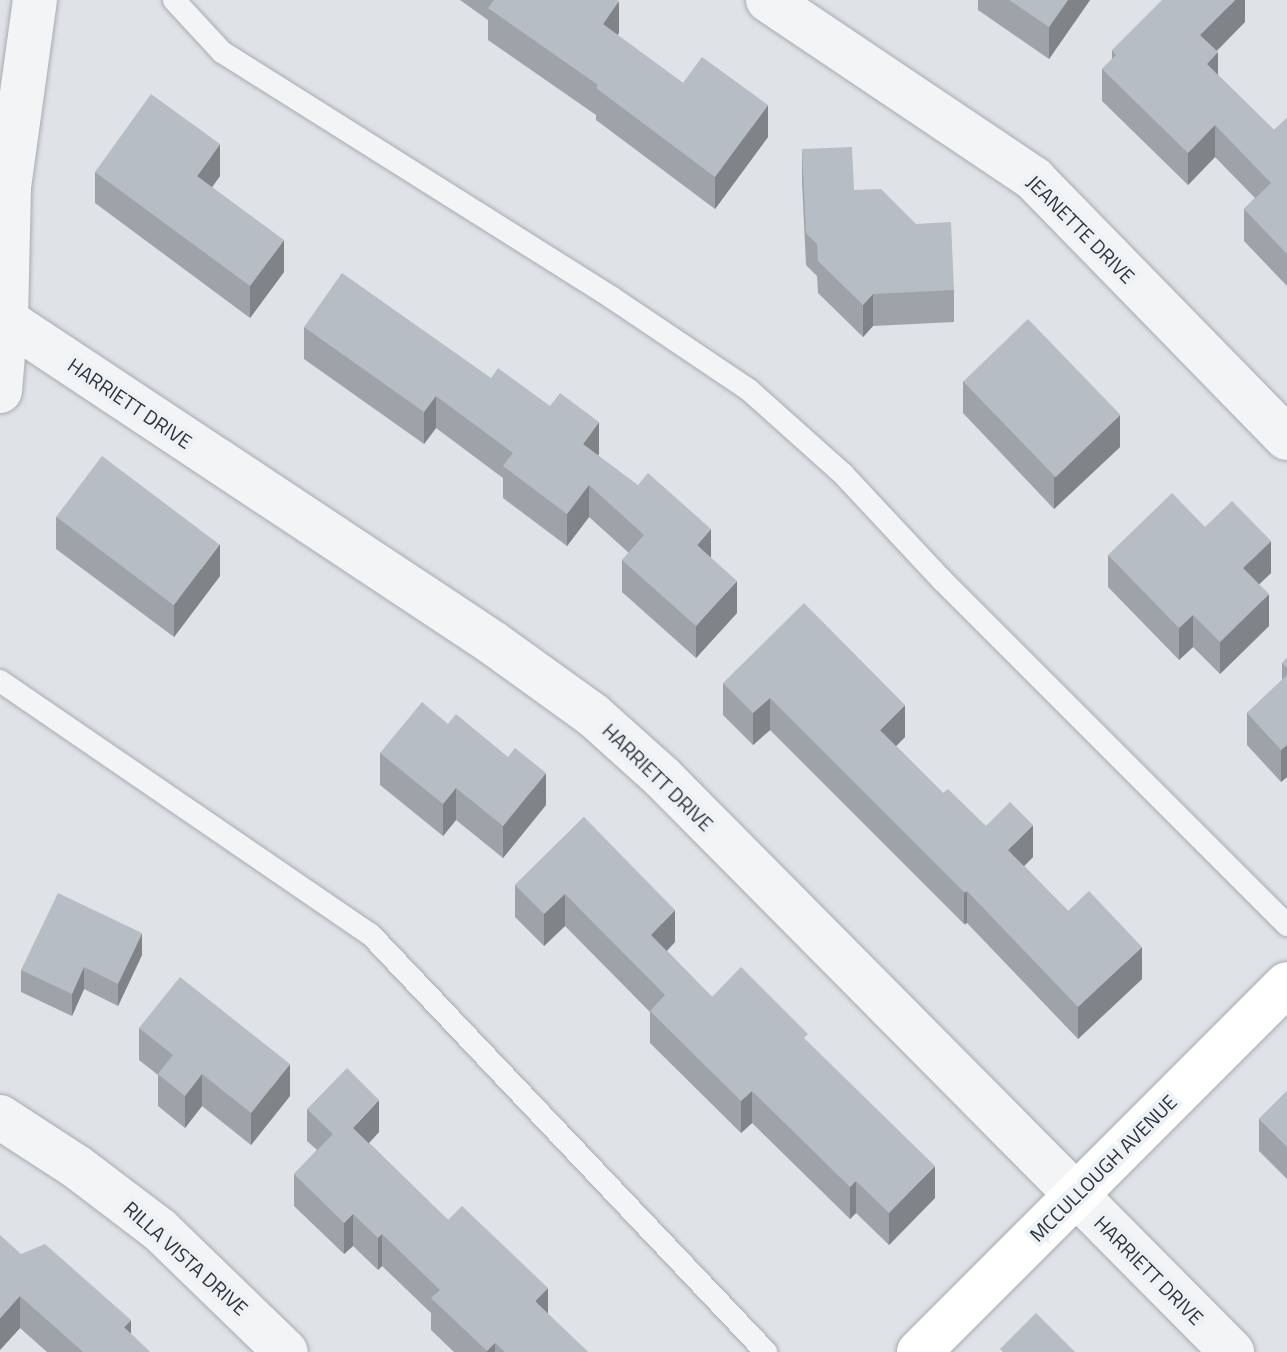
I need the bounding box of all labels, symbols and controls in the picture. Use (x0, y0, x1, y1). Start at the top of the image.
street label: JEANETTE DRIVE (1022, 170, 1140, 288)
street label: HARRIETT DRIVE (63, 353, 197, 453)
street label: HARRIETT DRIVE (598, 718, 718, 836)
street label: MCCULLOUGH AVENUE (1025, 1090, 1181, 1246)
street label: RILLA VISTA DRIVE (119, 1196, 253, 1320)
street label: HARRIETT DRIVE (1089, 1210, 1209, 1330)

